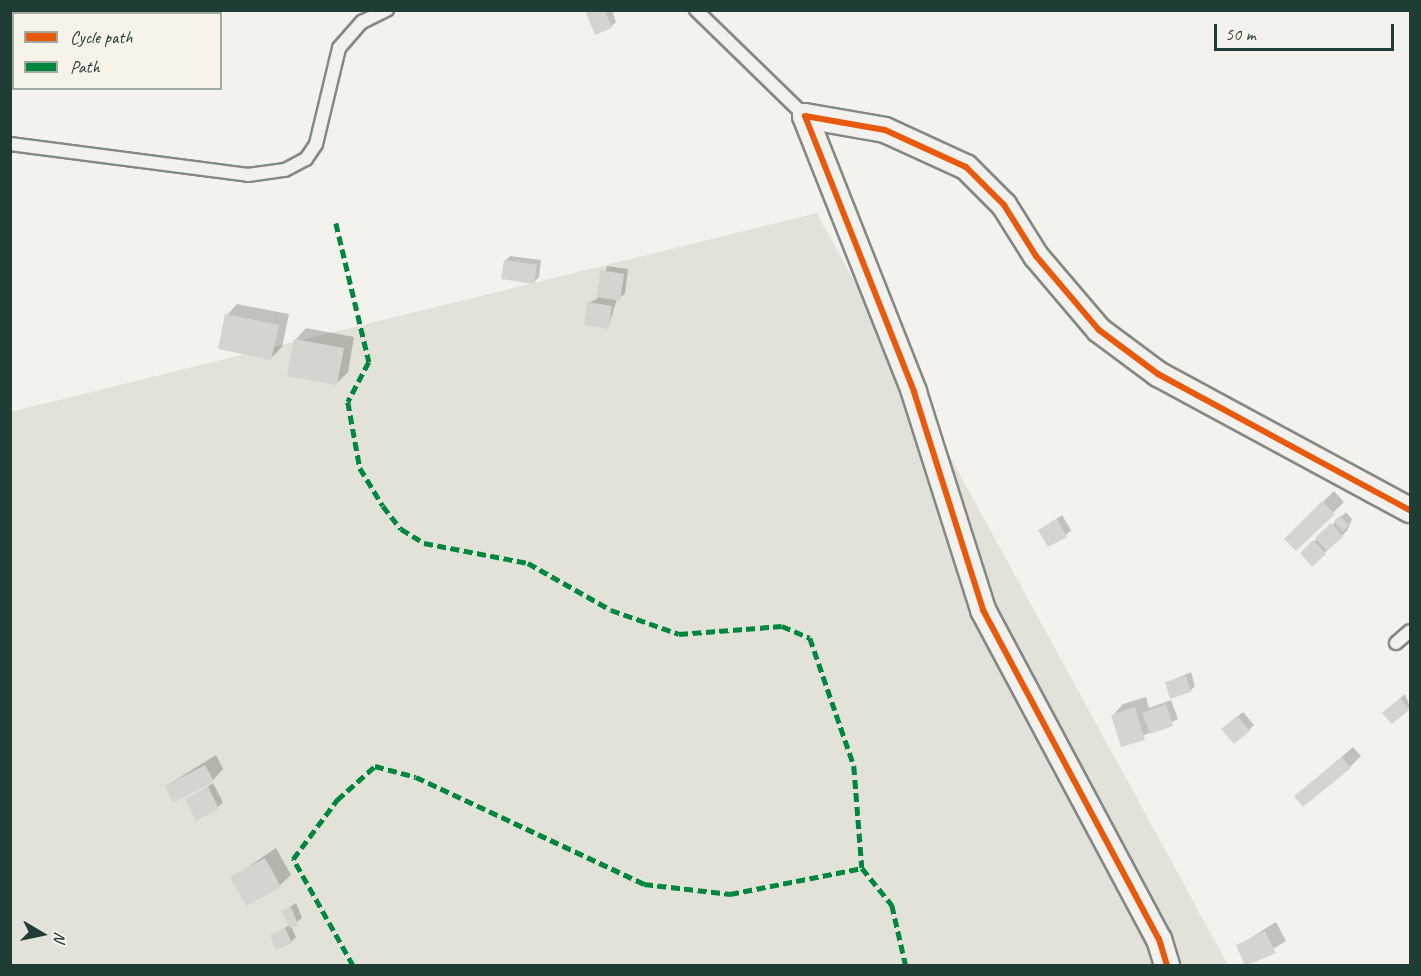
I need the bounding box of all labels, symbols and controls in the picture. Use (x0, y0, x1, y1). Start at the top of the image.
legend (12, 12, 222, 90)
scale bar (1217, 12, 1397, 50)
text: 50 m (1225, 23, 1256, 45)
text: Cycle path (70, 26, 132, 48)
text: Path (70, 56, 100, 78)
north arrow (12, 904, 72, 964)
text: N (49, 930, 70, 943)

